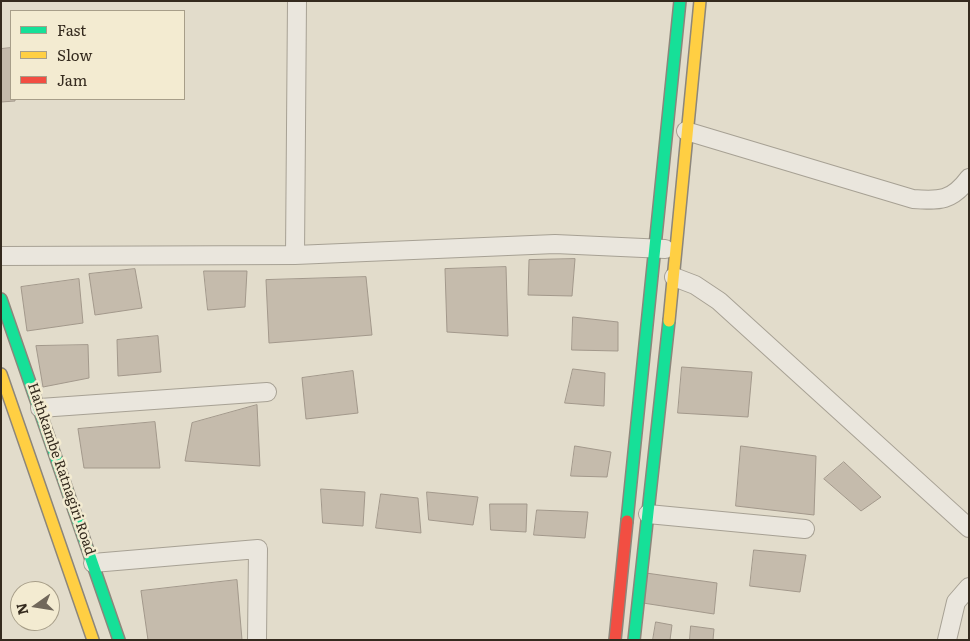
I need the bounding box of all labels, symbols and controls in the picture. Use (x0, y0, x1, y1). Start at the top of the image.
legend (10, 10, 185, 100)
text: Fast (57, 18, 86, 41)
text: Slow (57, 43, 92, 66)
text: Jam (57, 68, 87, 91)
street label: Hathkambe Ratnagiri Road (24, 381, 98, 557)
north arrow (10, 581, 60, 631)
text: N (10, 601, 32, 617)

